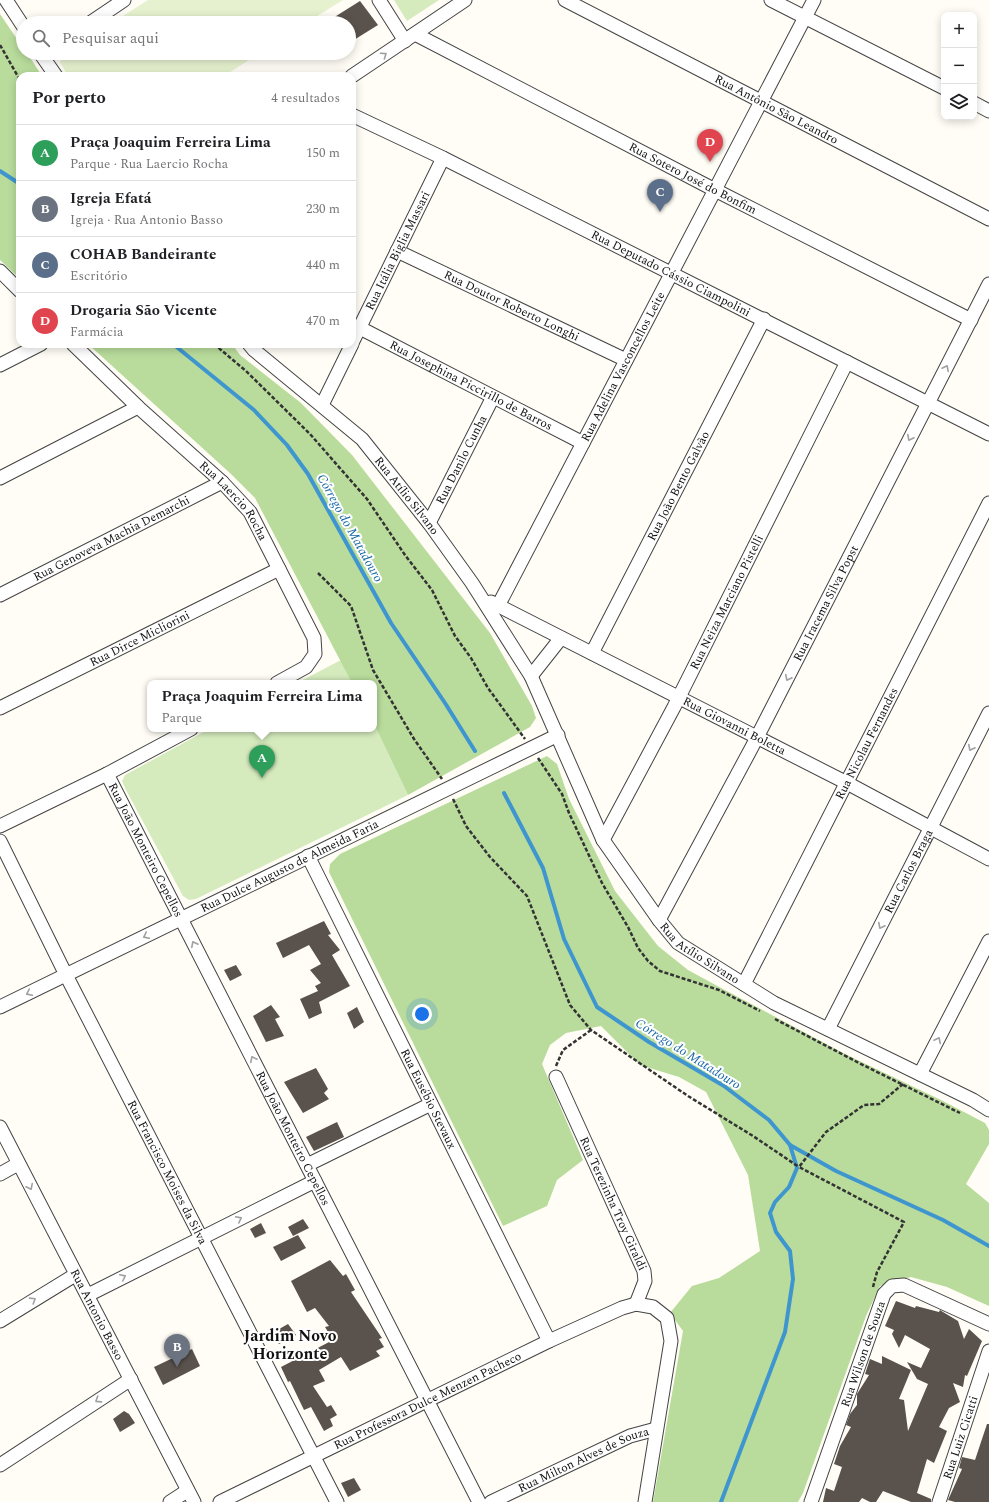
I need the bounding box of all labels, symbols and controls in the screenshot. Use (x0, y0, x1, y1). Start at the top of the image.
map controls (941, 12, 977, 120)
button: + (941, 12, 977, 48)
search box (16, 16, 356, 60)
icon: search (30, 27, 52, 49)
text: Pesquisar aqui (62, 27, 159, 50)
button: − (941, 48, 977, 84)
one-way arrow (380, 52, 387, 59)
street label: Rua Antônio São Leandro (711, 69, 842, 149)
button: layers (941, 84, 977, 120)
text: Por perto (32, 85, 106, 111)
text: 4 resultados (271, 88, 340, 108)
pin: D (697, 129, 723, 162)
text: Praça Joaquim Ferreira Lima (70, 131, 271, 154)
street label: Rua Sotero José do Bonfim (625, 137, 760, 219)
text: A (40, 143, 50, 163)
text: 150 m (306, 143, 340, 163)
text: Parque · Rua Laercio Rocha (70, 154, 228, 174)
pin: C (647, 179, 673, 212)
text: Igreja Efatá (70, 187, 152, 210)
street label: Rua Itália Biglia Massari (360, 187, 435, 313)
text: B (40, 199, 50, 219)
text: 230 m (306, 199, 340, 219)
text: Igreja · Rua Antonio Basso (70, 210, 223, 230)
street label: Rua Deputado Cássio Ciampolini (588, 225, 754, 322)
text: COHAB Bandeirante (70, 243, 217, 266)
text: C (40, 255, 50, 275)
text: 440 m (306, 255, 340, 275)
street label: Rua Doutor Roberto Longhi (441, 265, 583, 346)
text: Escritório (70, 266, 127, 286)
street label: Rua Adelina Vasconcellos Leite (576, 288, 670, 445)
text: Drogaria São Vicente (70, 299, 217, 322)
text: D (40, 311, 50, 331)
text: 470 m (306, 311, 340, 331)
text: Farmácia (70, 322, 123, 342)
street label: Rua Josephina Piccirillo de Barros (386, 335, 556, 435)
one-way arrow (941, 365, 949, 373)
street label: Rua Danilo Cunha (431, 412, 492, 508)
street label: Rua João Bento Galvão (642, 428, 714, 544)
one-way arrow (908, 434, 915, 441)
street label: Rua Atílio Silvano (370, 452, 444, 539)
street label: Rua Laercio Rocha (195, 456, 272, 544)
water label: Córrego do Matadouro (312, 470, 388, 586)
street label: Rua Genoveva Machia Demarchi (30, 490, 193, 586)
street label: Rua Neiza Marciano Pistelli (685, 531, 769, 673)
street label: Rua Iracema Silva Popst (788, 542, 863, 665)
street label: Rua Dirce Micliorini (86, 605, 193, 671)
one-way arrow (785, 674, 792, 682)
popup (147, 680, 377, 732)
street label: Rua Nicolau Fernandes (830, 684, 903, 803)
text: Praça Joaquim Ferreira Lima (162, 685, 362, 708)
street label: Rua Giovanni Boletta (679, 692, 789, 760)
text: Parque (162, 708, 202, 728)
one-way arrow (969, 744, 976, 751)
pin: A (249, 745, 275, 778)
street label: Rua João Monteiro Cepellos (103, 779, 188, 920)
street label: Rua Dulce Augusto de Almeida Faria (197, 814, 382, 917)
street label: Rua Carlos Braga (879, 826, 938, 917)
street label: Rua Atílio Silvano (655, 918, 743, 989)
one-way arrow (878, 922, 886, 929)
one-way arrow (142, 931, 150, 939)
one-way arrow (191, 940, 198, 948)
one-way arrow (26, 988, 33, 996)
your location (412, 1004, 432, 1024)
water label: Córrego do Matadouro (631, 1013, 745, 1095)
one-way arrow (933, 1036, 941, 1044)
street label: Rua Eusébio Stevaux (396, 1045, 462, 1152)
one-way arrow (250, 1056, 258, 1064)
street label: Rua João Monteiro Cepellos (251, 1068, 335, 1209)
street label: Rua Francisco Moises da Silva (122, 1097, 212, 1248)
street label: Rua Terezinha Troy Giraldi (575, 1134, 652, 1274)
one-way arrow (25, 1183, 33, 1191)
one-way arrow (235, 1217, 242, 1224)
street label: Rua Antonio Basso (65, 1265, 129, 1364)
one-way arrow (118, 1274, 126, 1282)
one-way arrow (29, 1298, 36, 1305)
street label: Rua Wilson de Souza (836, 1298, 890, 1409)
district label: Jardim Novo Horizonte (244, 1324, 337, 1366)
pin: B (164, 1334, 190, 1367)
street label: Rua Professora Dulce Menzen Pacheco (330, 1346, 525, 1454)
street label: Rua Luiz Cicatti (938, 1393, 983, 1482)
one-way arrow (96, 1395, 103, 1402)
street label: Rua Milton Alves de Souza (515, 1422, 651, 1497)

